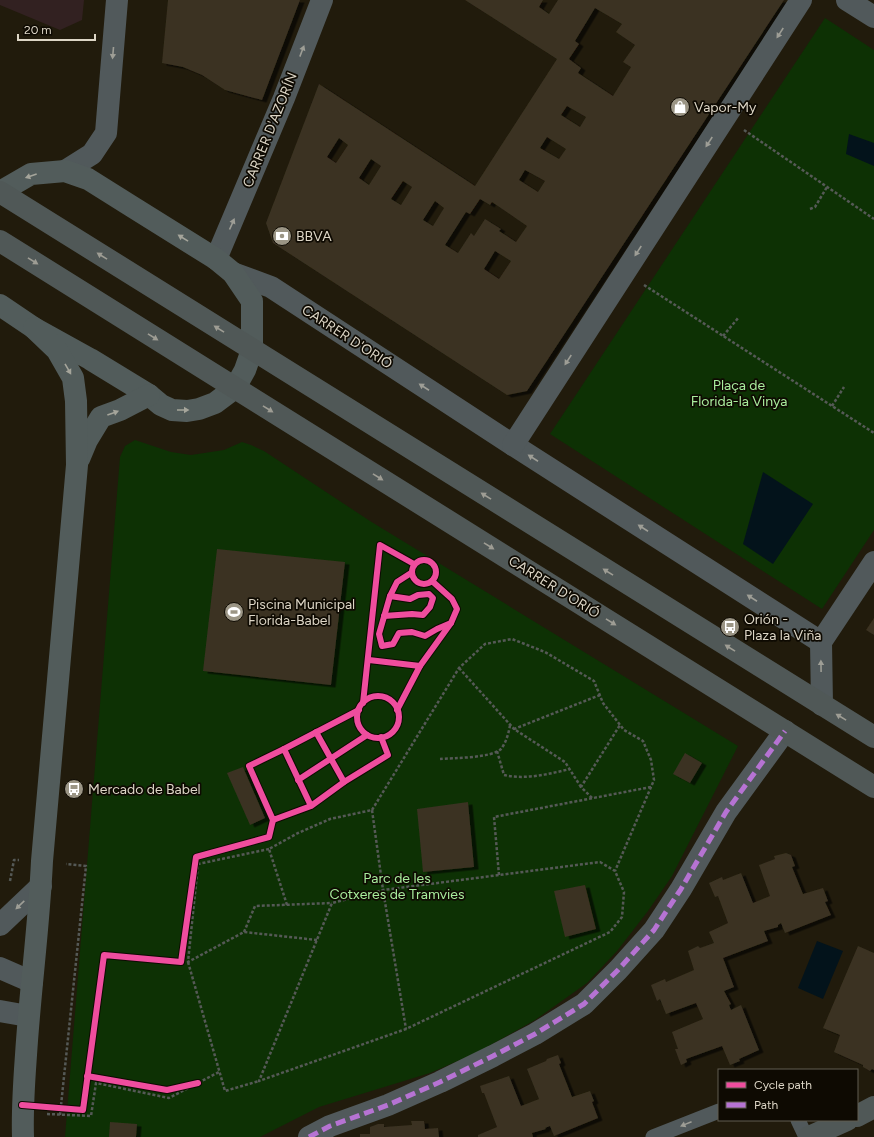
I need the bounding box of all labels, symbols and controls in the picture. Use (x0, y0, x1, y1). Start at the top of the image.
scale bar (18, 16, 95, 42)
text: 20 m (24, 23, 52, 37)
one-way arrow (776, 27, 783, 39)
one-way arrow (300, 45, 306, 57)
one-way arrow (109, 47, 116, 59)
street label: CARRER D'AZORÍN (239, 70, 301, 190)
shop icon: Vapor-My (669, 96, 691, 118)
place label: Vapor-My (694, 99, 757, 116)
one-way arrow (705, 137, 713, 147)
one-way arrow (24, 173, 36, 179)
one-way arrow (229, 217, 235, 229)
bank icon: BBVA (271, 225, 293, 247)
place label: BBVA (296, 228, 332, 245)
one-way arrow (177, 235, 189, 242)
one-way arrow (635, 245, 642, 257)
one-way arrow (97, 252, 107, 260)
one-way arrow (27, 258, 39, 265)
street label: CARRER D'ORIÓ (299, 301, 395, 373)
one-way arrow (214, 325, 224, 333)
one-way arrow (147, 333, 159, 340)
one-way arrow (564, 355, 572, 365)
one-way arrow (64, 363, 71, 375)
park label: Plaça de Florida-la Vinya (691, 377, 787, 410)
one-way arrow (418, 384, 430, 391)
one-way arrow (262, 405, 274, 412)
one-way arrow (177, 407, 190, 413)
one-way arrow (107, 409, 119, 415)
one-way arrow (528, 454, 539, 462)
one-way arrow (372, 474, 384, 481)
one-way arrow (481, 492, 491, 500)
one-way arrow (637, 525, 649, 532)
one-way arrow (483, 542, 494, 550)
street label: CARRER D'ORIÓ (505, 552, 603, 622)
one-way arrow (603, 568, 613, 576)
one-way arrow (747, 595, 758, 602)
place label: Piscina Municipal Florida-Babel (248, 596, 355, 629)
sports icon: Piscina Municipal Florida-Babel (223, 601, 245, 623)
place label: Orión - Plaza la Viña (744, 611, 821, 644)
bus stop icon: Orión - Plaza la Viña (719, 616, 741, 638)
one-way arrow (605, 619, 617, 626)
one-way arrow (725, 644, 735, 652)
one-way arrow (818, 659, 824, 672)
one-way arrow (835, 713, 847, 720)
bus stop icon: Mercado de Babel (63, 778, 85, 800)
place label: Mercado de Babel (88, 781, 201, 798)
park label: Parc de les Cotxeres de Tramvies (330, 870, 464, 903)
one-way arrow (15, 901, 25, 910)
legend (718, 1069, 858, 1121)
text: Cycle path (754, 1078, 812, 1092)
text: Path (754, 1098, 778, 1112)
one-way arrow (681, 1121, 692, 1127)

